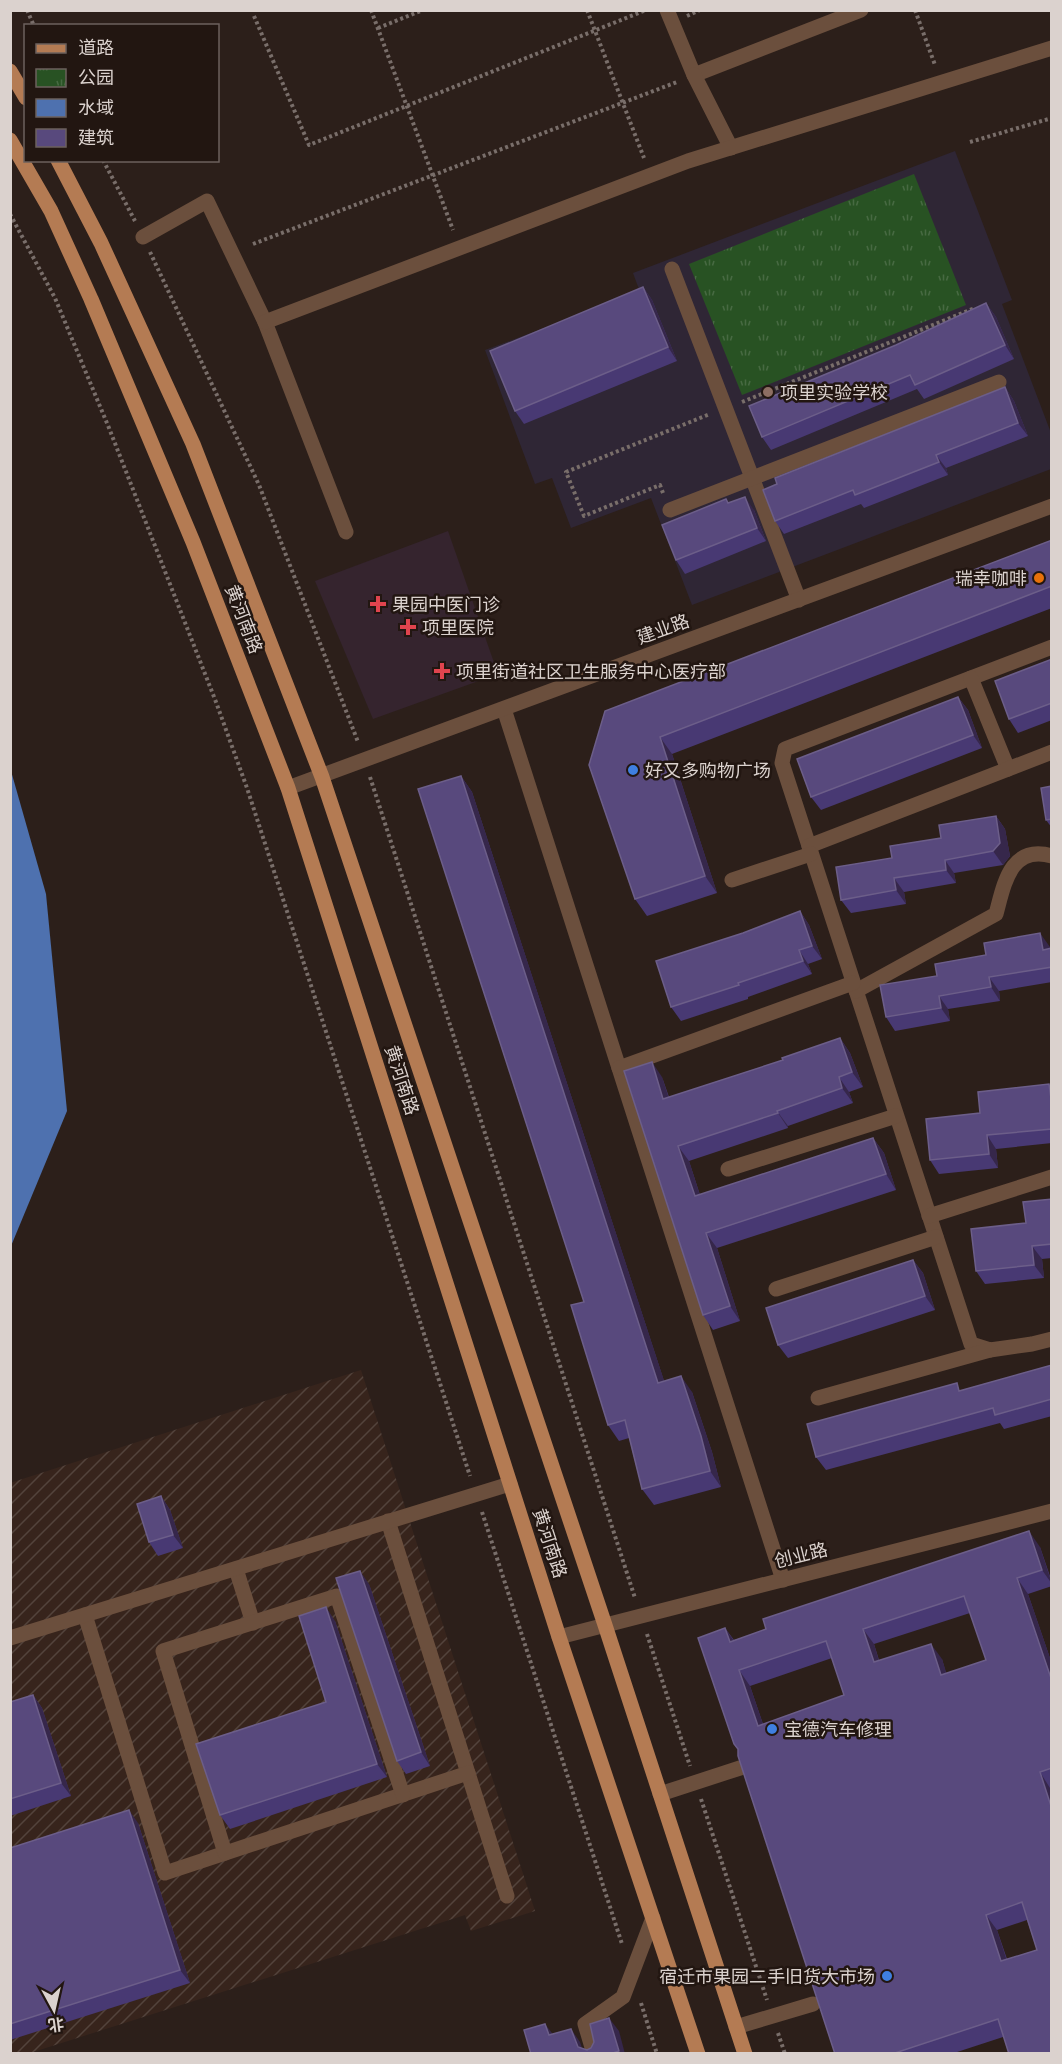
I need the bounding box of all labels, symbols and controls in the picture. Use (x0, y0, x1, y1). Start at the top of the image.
legend (24, 24, 219, 162)
text: 道路 (78, 37, 114, 58)
text: 公园 (78, 67, 114, 88)
text: 水域 (78, 97, 114, 118)
text: 建筑 (78, 127, 114, 148)
place label: 项里实验学校 (780, 382, 888, 403)
marker: 项里实验学校 (761, 385, 775, 399)
place label: 瑞幸咖啡 (955, 568, 1027, 589)
marker: 瑞幸咖啡 (1032, 571, 1046, 585)
street label: 黄河南路 (221, 582, 267, 656)
place label: 果园中医门诊 (392, 594, 500, 615)
marker: 果园中医门诊 (369, 595, 387, 613)
street label: 建业路 (634, 610, 692, 648)
place label: 项里医院 (422, 617, 494, 638)
marker: 项里医院 (399, 618, 417, 636)
place label: 项里街道社区卫生服务中心医疗部 (456, 661, 726, 682)
marker: 项里街道社区卫生服务中心医疗部 (433, 662, 451, 680)
place label: 好又多购物广场 (645, 760, 771, 781)
marker: 好又多购物广场 (626, 763, 640, 777)
street label: 黄河南路 (381, 1043, 423, 1117)
street label: 黄河南路 (529, 1506, 571, 1580)
street label: 创业路 (772, 1538, 830, 1572)
place label: 宝德汽车修理 (784, 1719, 892, 1740)
marker: 宝德汽车修理 (765, 1722, 779, 1736)
place label: 宿迁市果园二手旧货大市场 (659, 1966, 875, 1987)
marker: 宿迁市果园二手旧货大市场 (880, 1969, 894, 1983)
north arrow (24, 1980, 84, 2040)
text: 北 (47, 2014, 65, 2035)

